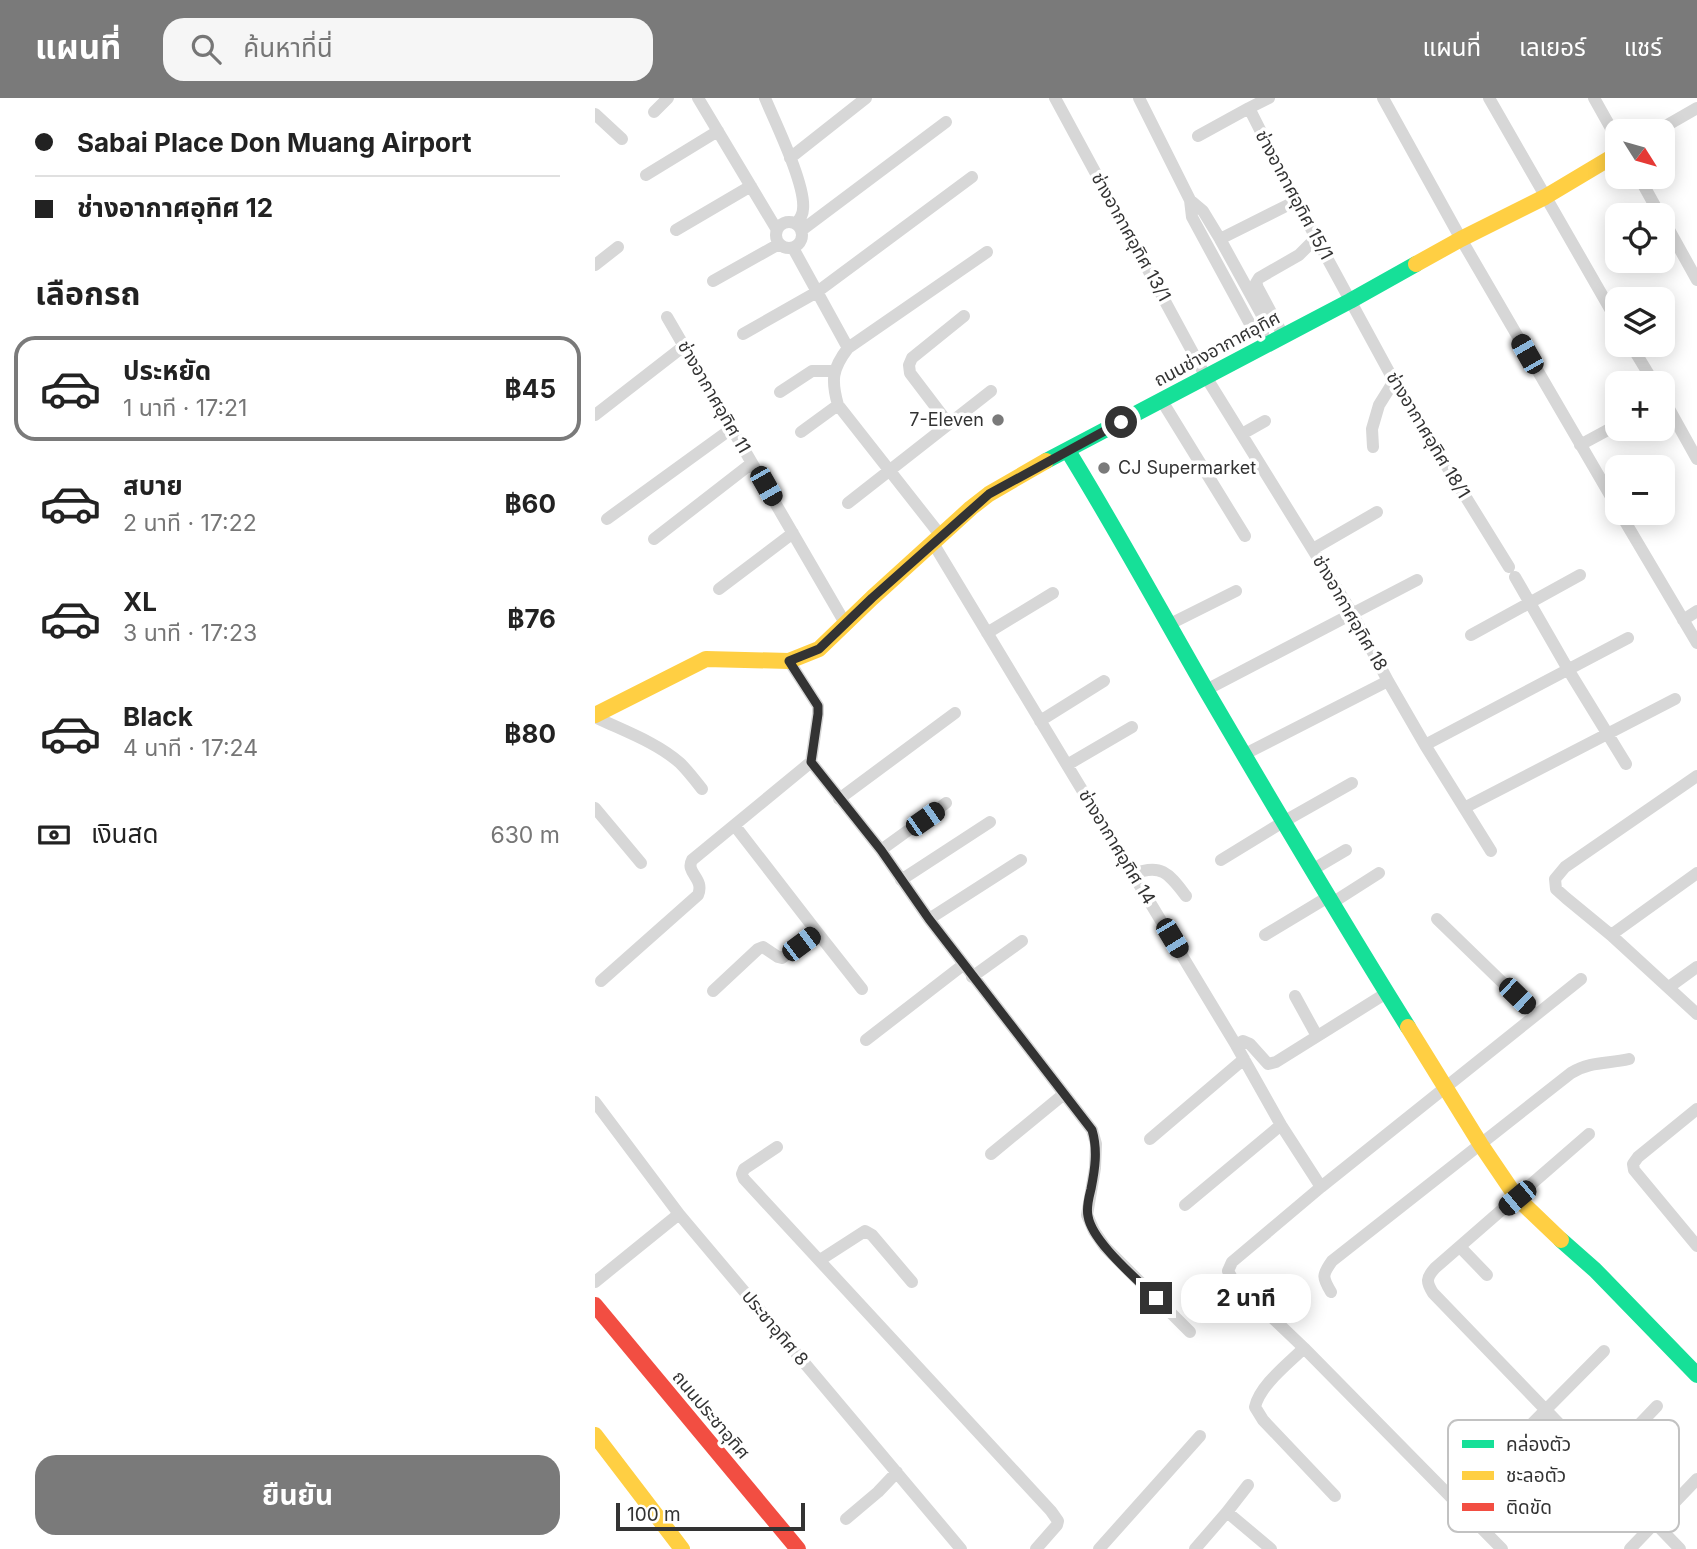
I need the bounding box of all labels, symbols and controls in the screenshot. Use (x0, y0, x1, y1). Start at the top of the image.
search box (163, 18, 653, 81)
text: แผนที่ (35, 27, 121, 67)
icon: search (187, 30, 225, 68)
text: ค้นหาที่นี่ (243, 32, 333, 63)
text: แผนที่ (1423, 33, 1481, 62)
text: เลเยอร์ (1519, 33, 1586, 62)
text: แชร์ (1624, 33, 1662, 62)
north arrow (1605, 119, 1675, 189)
map controls (1605, 119, 1675, 525)
street label: ช่างอากาศอุทิศ 15/1 (1251, 126, 1337, 264)
text: Sabai Place Don Muang Airport (77, 127, 472, 158)
street label: ช่างอากาศอุทิศ 13/1 (1087, 169, 1175, 305)
text: ช่างอากาศอุทิศ 12 (77, 192, 273, 223)
button: locate (1605, 203, 1675, 273)
text: เลือกรถ (35, 274, 140, 313)
button: layers (1605, 287, 1675, 357)
street label: ถนนช่างอากาศอุทิศ (1150, 307, 1284, 391)
car (1508, 331, 1547, 377)
street label: ช่างอากาศอุทิศ 11 (673, 337, 755, 457)
text: ประหยัด (123, 355, 211, 386)
icon: car (39, 357, 102, 420)
street label: ช่างอากาศอุทิศ 18/1 (1382, 368, 1474, 502)
button: + (1605, 371, 1675, 441)
text: ฿45 (505, 373, 556, 404)
text: 1 นาที · 17:21 (123, 394, 247, 422)
route start (1105, 406, 1137, 438)
place label: 7-Eleven (909, 409, 984, 430)
marker: 7-Eleven (990, 412, 1006, 428)
button: − (1605, 455, 1675, 525)
place label: CJ Supermarket (1118, 457, 1256, 478)
marker: CJ Supermarket (1096, 460, 1112, 476)
car (747, 463, 786, 509)
text: สบาย (123, 470, 183, 501)
icon: car (39, 472, 102, 535)
text: ฿60 (504, 488, 556, 519)
text: 2 นาที · 17:22 (123, 509, 257, 537)
street label: ช่างอากาศอุทิศ 18 (1308, 551, 1392, 675)
text: XL (123, 586, 157, 617)
icon: car (39, 587, 102, 650)
text: ฿76 (507, 603, 556, 634)
text: 3 นาที · 17:23 (123, 619, 257, 647)
text: Black (123, 701, 193, 732)
icon: car (39, 702, 102, 765)
text: ฿80 (504, 718, 556, 749)
text: 4 นาที · 17:24 (123, 734, 258, 762)
street label: ช่างอากาศอุทิศ 14 (1074, 785, 1160, 909)
car (902, 798, 949, 840)
icon: cash (35, 816, 73, 854)
text: เงินสด (91, 818, 158, 849)
text: 630 m (490, 821, 560, 849)
car (1153, 915, 1192, 961)
car (778, 923, 825, 965)
car (1495, 974, 1540, 1018)
car (1495, 1176, 1540, 1220)
callout: 2 นาที (1181, 1274, 1310, 1322)
route end (1140, 1282, 1172, 1314)
text: 2 นาที (1216, 1284, 1276, 1312)
street label: ประชาอุทิศ 8 (737, 1286, 813, 1370)
street label: ถนนประชาอุทิศ (668, 1366, 754, 1464)
legend (1448, 1420, 1679, 1532)
text: คล่องตัว (1506, 1433, 1571, 1456)
button: ยืนยัน (35, 1455, 560, 1535)
text: ชะลอตัว (1506, 1464, 1566, 1487)
text: ติดขัด (1506, 1496, 1552, 1519)
scale bar (616, 1500, 805, 1532)
text: 100 m (627, 1503, 681, 1526)

